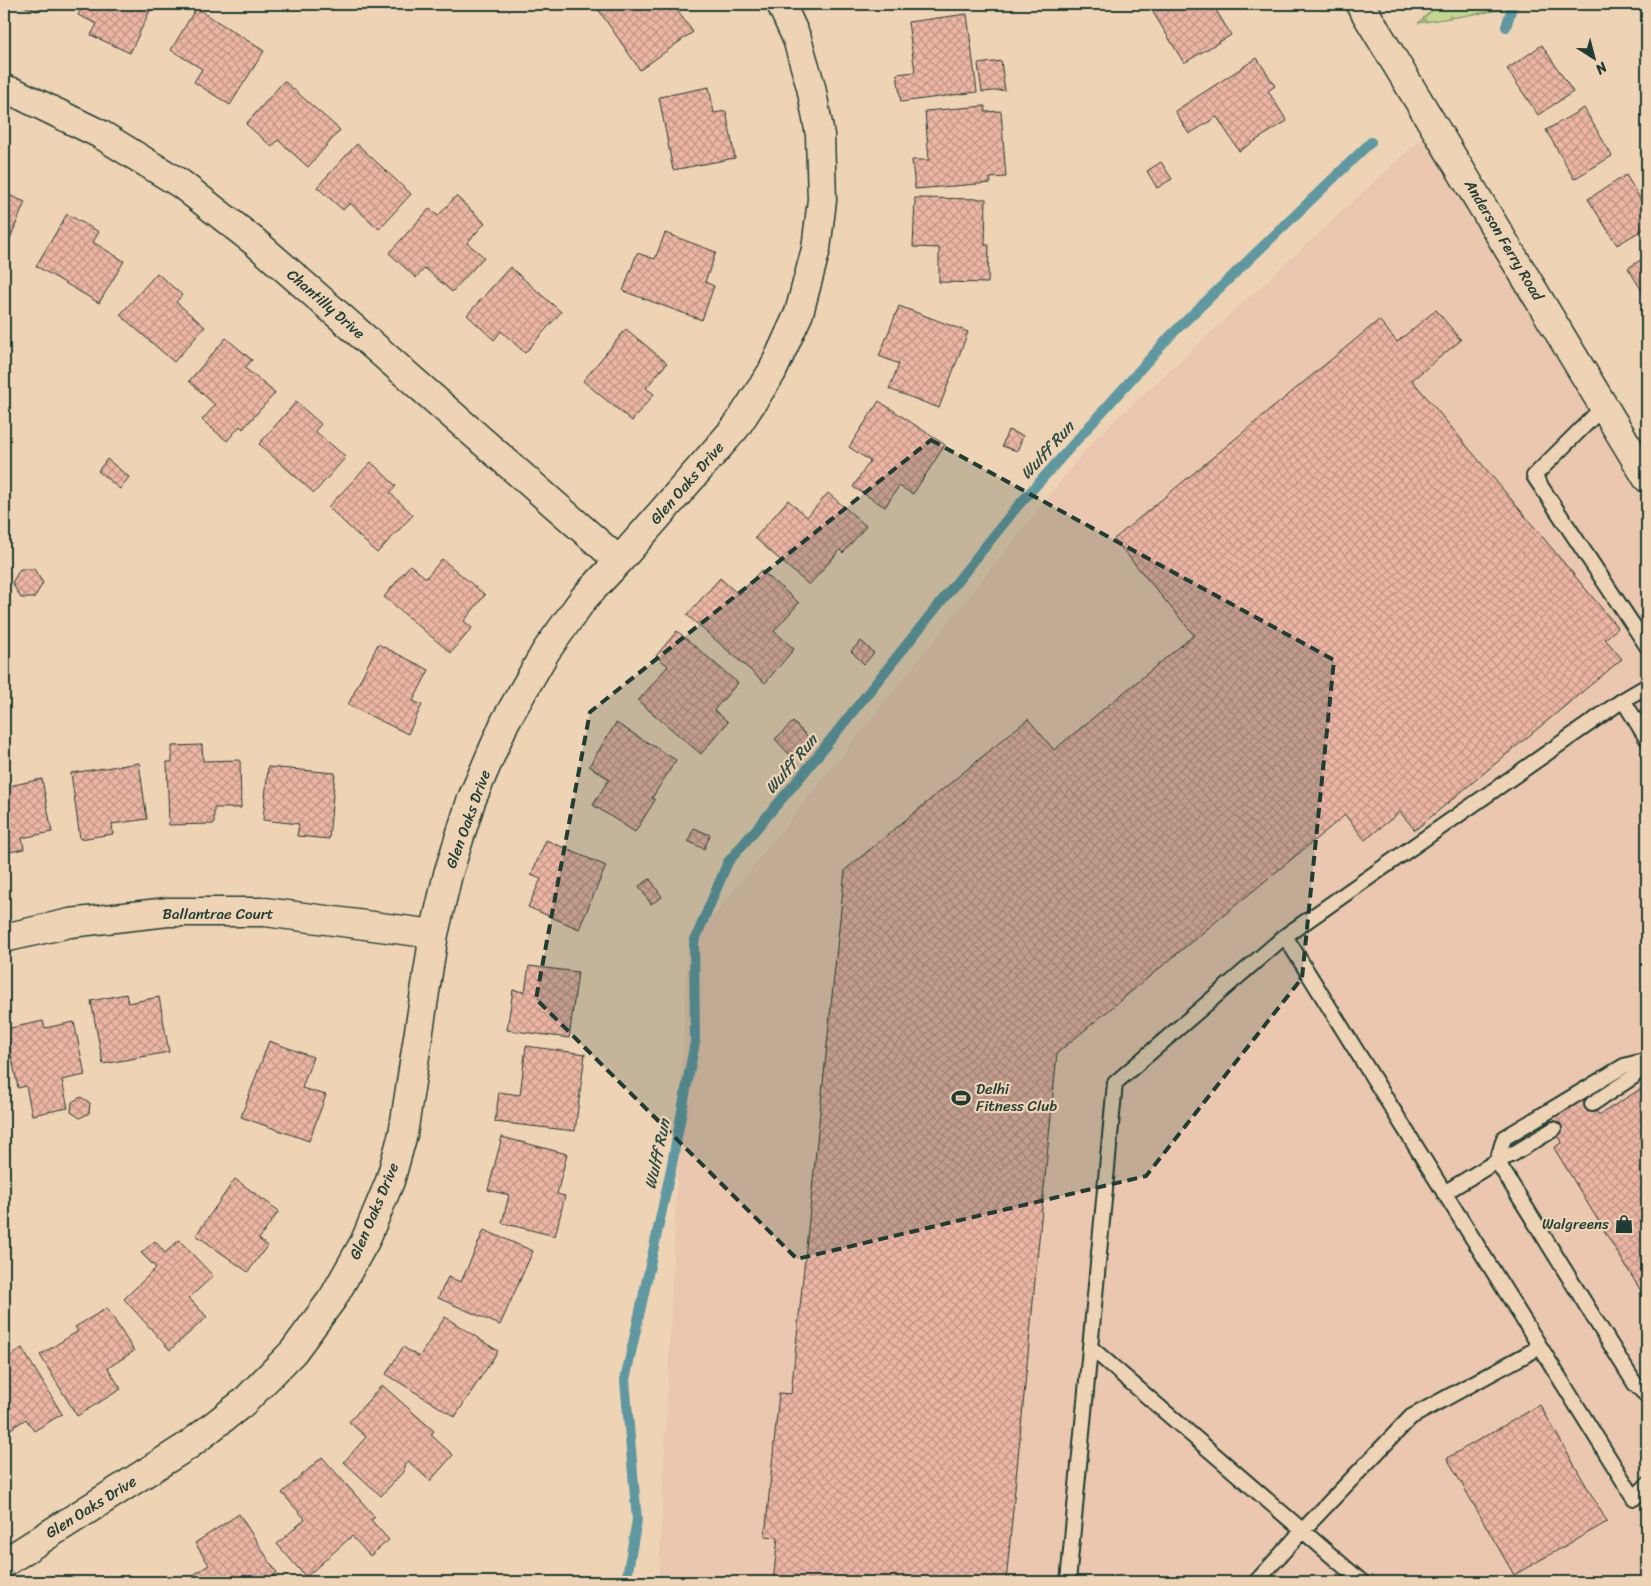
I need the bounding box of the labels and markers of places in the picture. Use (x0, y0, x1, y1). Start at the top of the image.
place label: Delhi Fitness Club (976, 1076, 1057, 1119)
sports icon: Delhi Fitness Club (950, 1087, 972, 1109)
place label: Walgreens (1542, 1211, 1609, 1237)
shop icon: Walgreens (1613, 1213, 1635, 1235)

